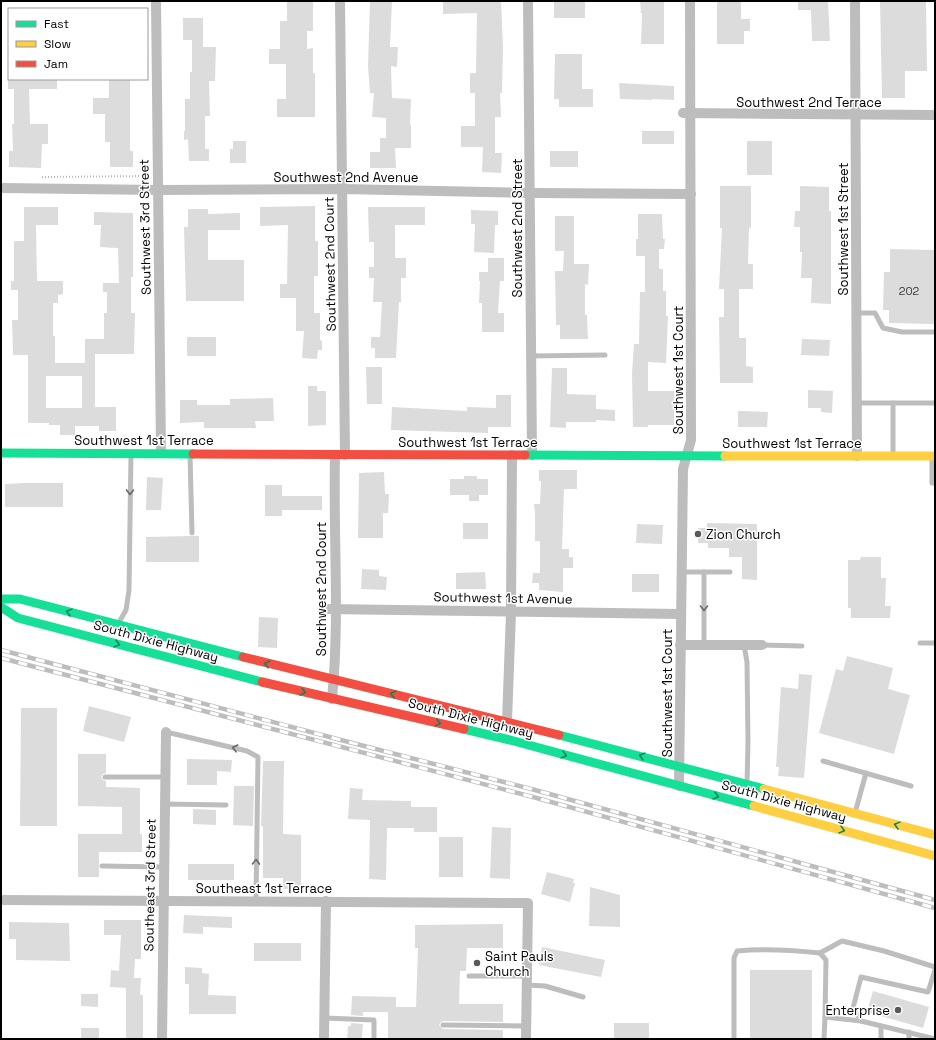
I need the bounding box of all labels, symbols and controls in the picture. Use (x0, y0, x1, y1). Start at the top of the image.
legend (8, 8, 148, 80)
text: Fast (44, 16, 69, 32)
text: Slow (44, 36, 71, 52)
text: Jam (44, 56, 68, 72)
street label: Southwest 2nd Terrace (736, 94, 882, 111)
street label: Southwest 2nd Street (509, 158, 526, 298)
street label: Southwest 3rd Street (135, 159, 155, 295)
street label: Southwest 1st Street (835, 162, 852, 296)
street label: Southwest 2nd Avenue (273, 169, 419, 186)
street label: Southwest 2nd Court (320, 197, 340, 331)
house number: 202 (899, 284, 920, 298)
street label: Southwest 1st Court (670, 306, 687, 434)
street label: Southwest 1st Terrace (74, 432, 214, 449)
street label: Southwest 1st Terrace (398, 434, 538, 451)
street label: Southwest 1st Terrace (722, 435, 862, 452)
one-way arrow (126, 489, 135, 495)
street label: Southwest 2nd Court (313, 522, 330, 656)
place label: Zion Church (706, 526, 781, 543)
marker: Zion Church (693, 529, 703, 539)
street label: Southwest 1st Avenue (433, 588, 573, 608)
one-way arrow (700, 605, 708, 611)
one-way arrow (66, 608, 73, 617)
street label: South Dixie Highway (92, 616, 220, 666)
street label: Southwest 1st Court (659, 629, 676, 757)
one-way arrow (113, 639, 120, 648)
one-way arrow (264, 660, 270, 668)
one-way arrow (300, 687, 307, 695)
one-way arrow (390, 690, 397, 698)
street label: South Dixie Highway (407, 694, 535, 742)
one-way arrow (434, 719, 441, 727)
one-way arrow (232, 744, 238, 752)
one-way arrow (560, 750, 567, 759)
one-way arrow (639, 752, 646, 761)
street label: South Dixie Highway (720, 776, 848, 826)
one-way arrow (713, 791, 720, 800)
street label: Southeast 3rd Street (140, 818, 160, 952)
one-way arrow (894, 821, 901, 830)
one-way arrow (838, 825, 845, 834)
one-way arrow (252, 859, 260, 865)
street label: Southeast 1st Terrace (196, 880, 332, 897)
place label: Saint Pauls Church (485, 948, 554, 980)
marker: Saint Pauls Church (472, 958, 482, 968)
place label: Enterprise (826, 1002, 890, 1019)
marker: Enterprise (893, 1005, 903, 1015)

